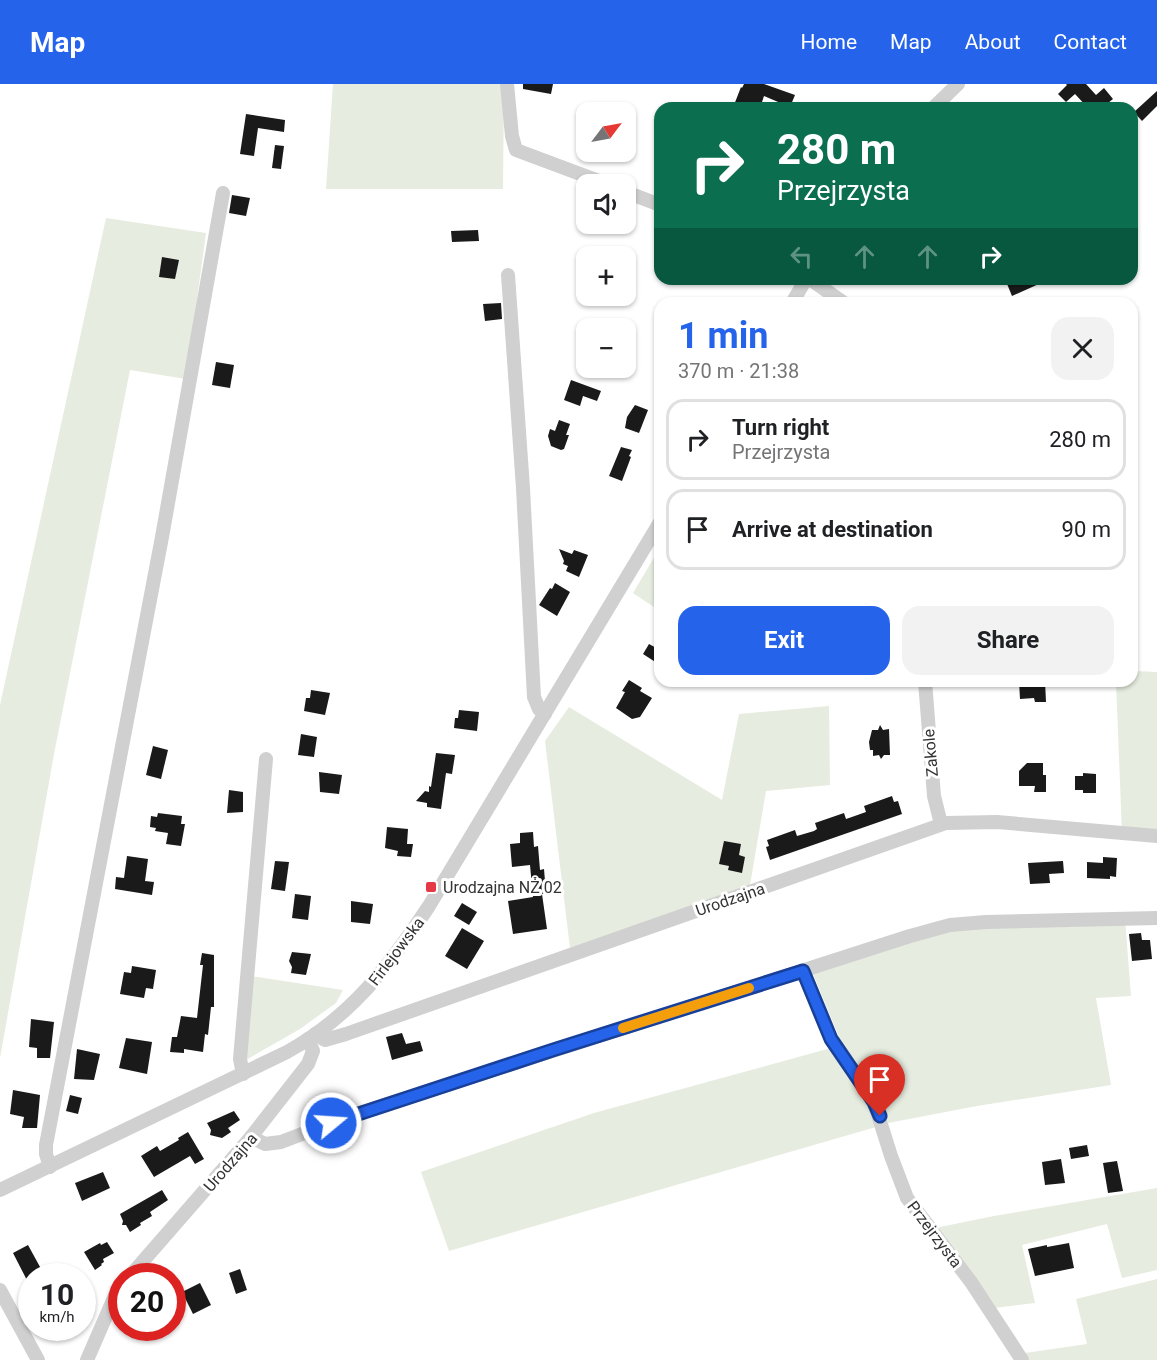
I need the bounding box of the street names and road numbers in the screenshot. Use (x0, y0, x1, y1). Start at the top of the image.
street label: Zakole (919, 728, 942, 778)
street label: Urodzajna (693, 879, 767, 920)
street label: Firlejowska (365, 913, 428, 989)
street label: Urodzajna (200, 1129, 261, 1196)
street label: Przejrzysta (903, 1197, 966, 1271)

